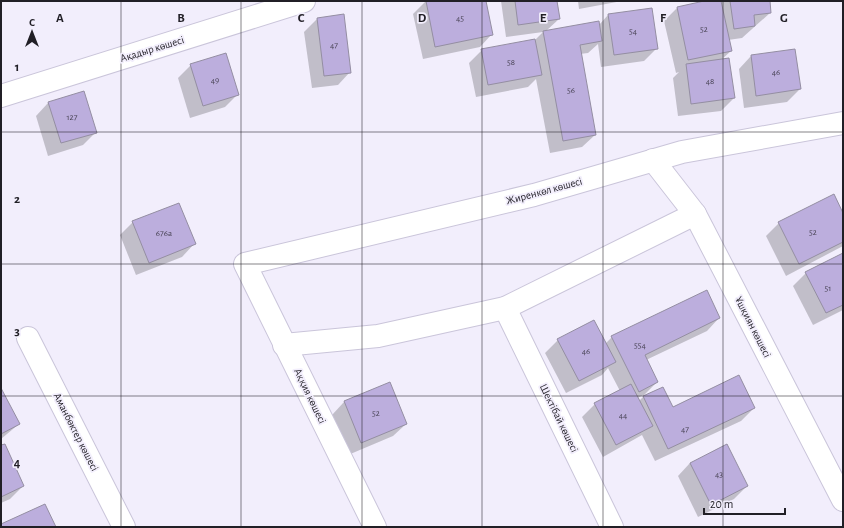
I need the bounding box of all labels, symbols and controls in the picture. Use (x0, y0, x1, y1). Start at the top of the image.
north arrow (12, 12, 52, 52)
text: A (56, 12, 64, 25)
text: B (177, 12, 185, 25)
text: C (298, 12, 305, 25)
text: D (418, 12, 427, 25)
text: E (540, 12, 547, 25)
text: F (660, 12, 667, 25)
text: G (780, 12, 788, 25)
house number: 45 (456, 14, 464, 23)
text: С (29, 17, 35, 28)
house number: 52 (700, 25, 708, 34)
house number: 54 (629, 27, 638, 36)
street label: Ақадыр көшесі (119, 34, 185, 64)
house number: 47 (330, 41, 338, 50)
house number: 58 (507, 58, 515, 67)
text: 1 (15, 61, 19, 74)
house number: 46 (772, 68, 780, 77)
house number: 49 (211, 76, 219, 85)
house number: 48 (706, 77, 714, 86)
house number: 56 (567, 86, 575, 95)
house number: 127 (67, 113, 78, 122)
street label: Жиренкөл көшесі (505, 176, 583, 206)
text: 2 (14, 193, 20, 206)
house number: 52 (809, 228, 817, 237)
house number: 676а (156, 229, 172, 238)
house number: 51 (825, 284, 831, 293)
street label: Ұшқиян көшесі (733, 295, 773, 359)
text: 3 (14, 325, 20, 338)
house number: 554 (634, 341, 647, 350)
house number: 46 (582, 347, 590, 356)
street label: Аққия көшесі (292, 367, 328, 425)
street label: Шектібай көшесі (538, 382, 580, 454)
street label: Аманбөктер көшесі (52, 391, 100, 473)
house number: 52 (372, 409, 380, 418)
house number: 44 (619, 411, 628, 420)
house number: 47 (681, 425, 689, 434)
text: 4 (14, 457, 21, 470)
house number: 43 (715, 470, 723, 479)
scale bar (704, 490, 785, 516)
text: 20 m (710, 498, 733, 510)

